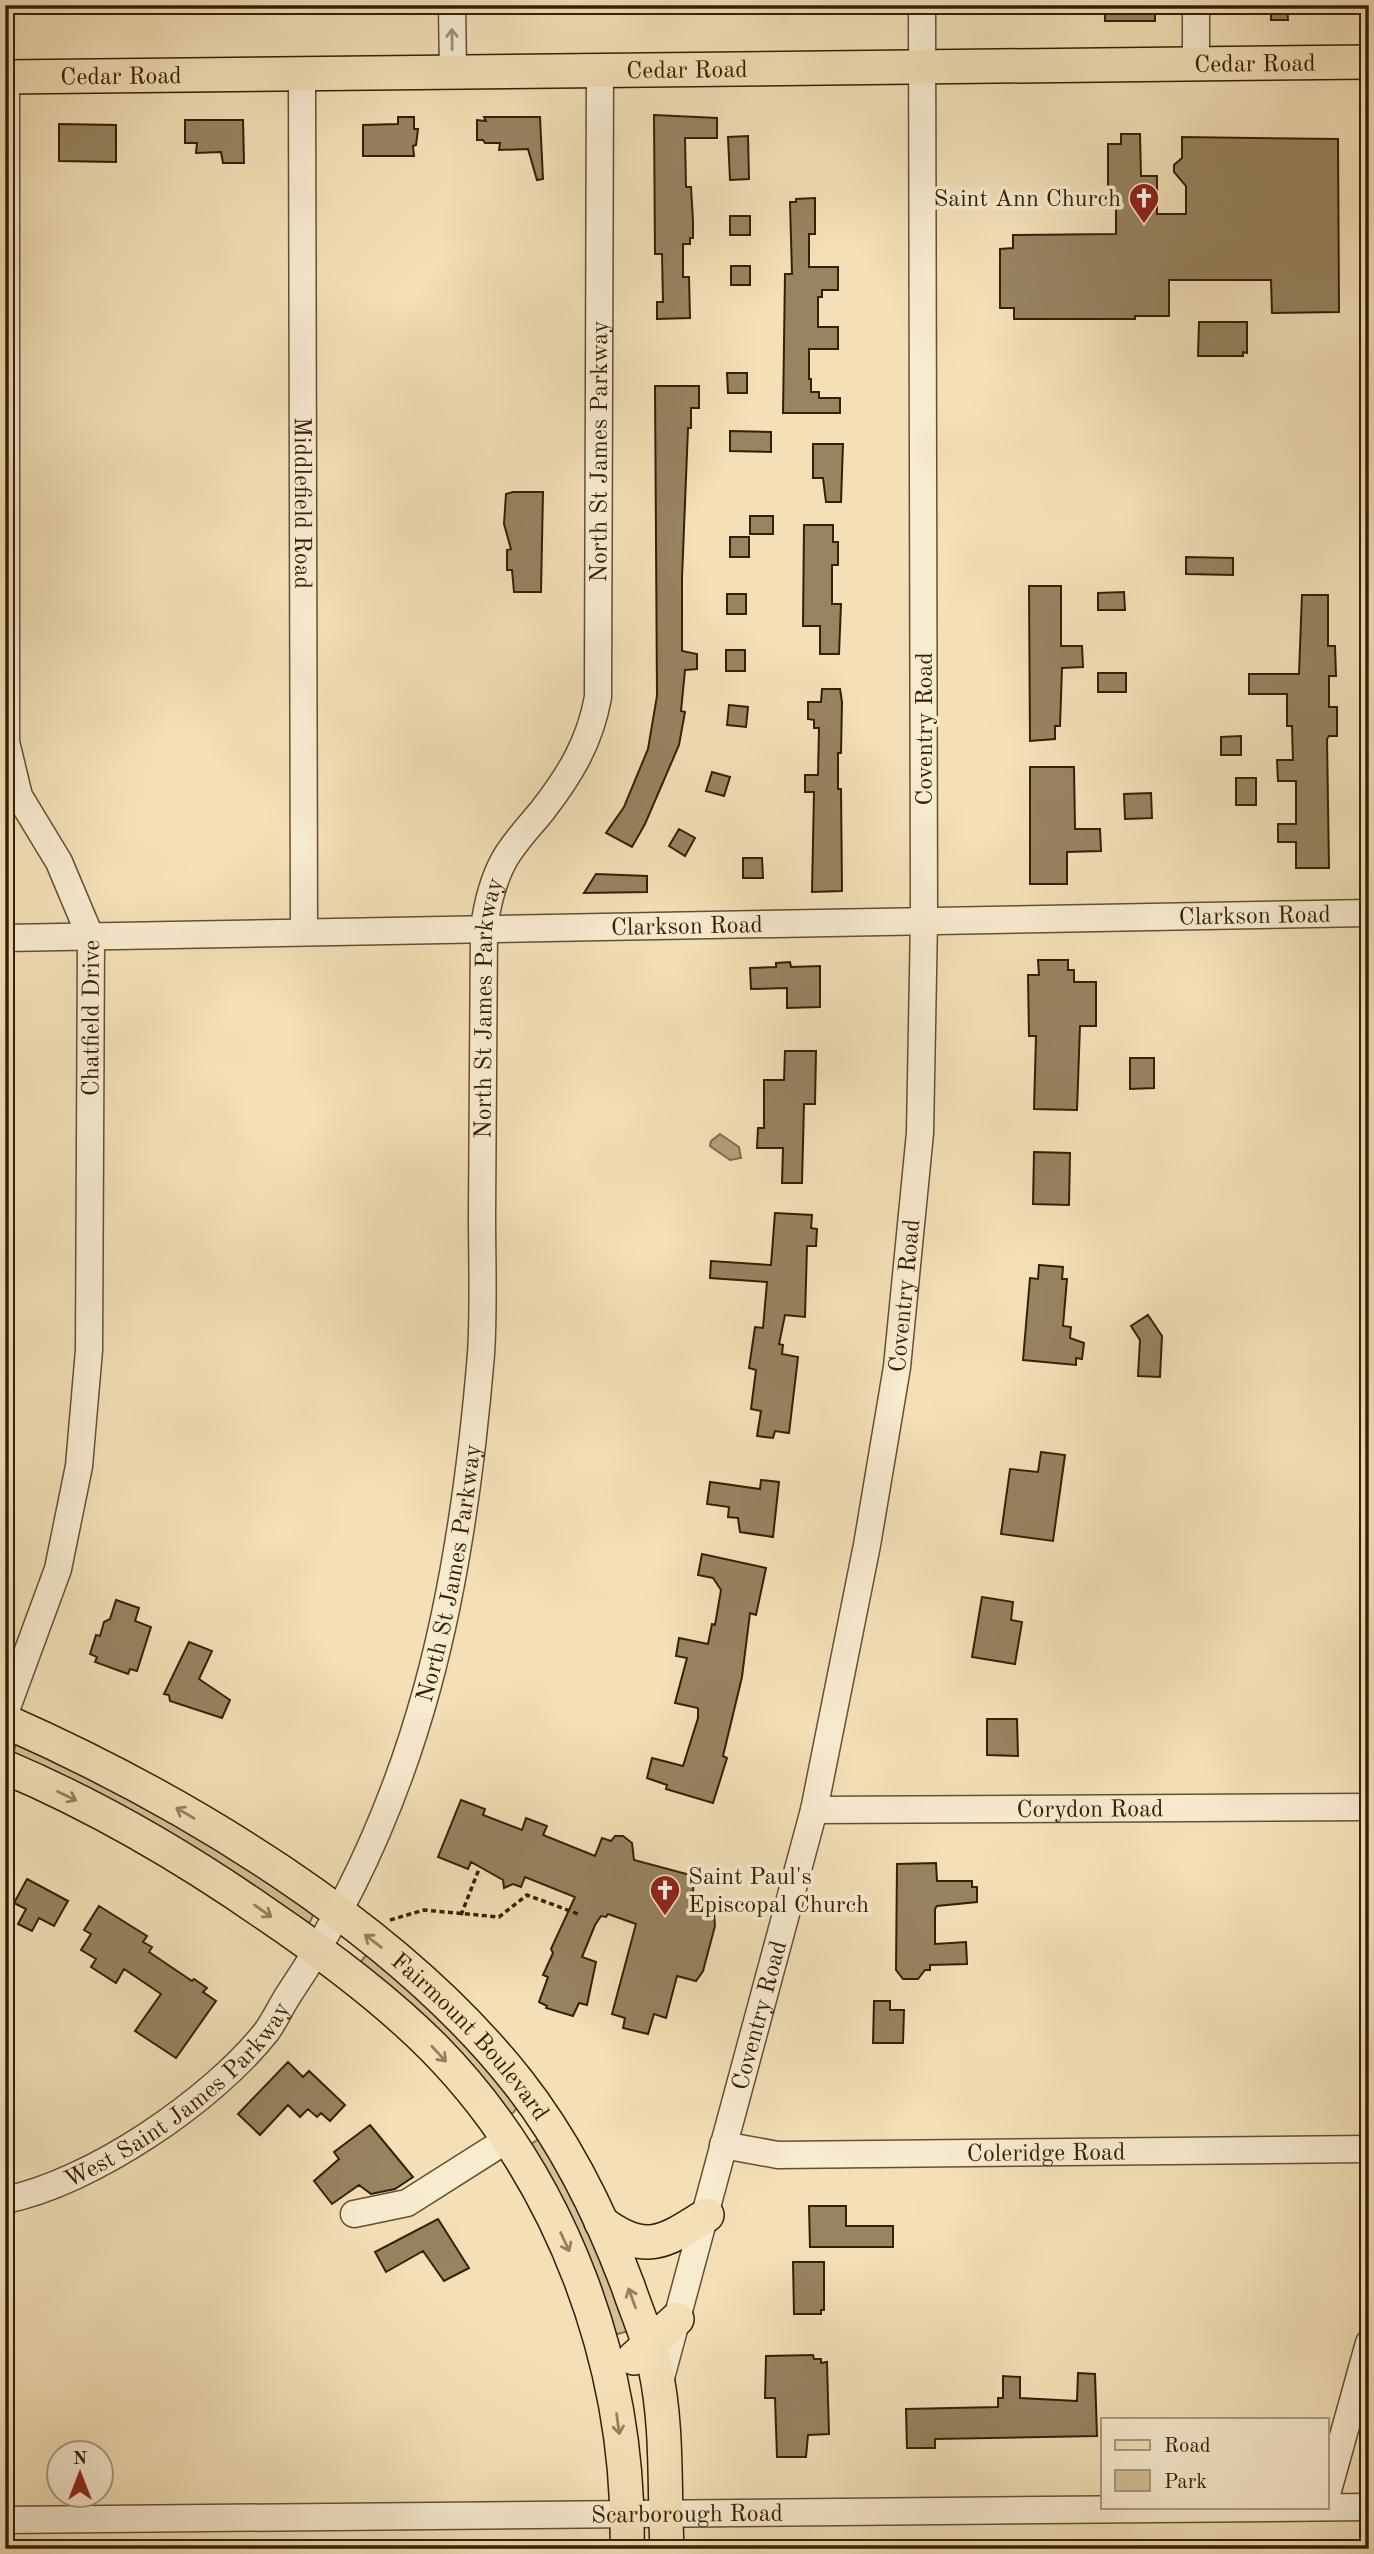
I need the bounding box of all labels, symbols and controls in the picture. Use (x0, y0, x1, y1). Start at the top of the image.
one-way arrow (446, 27, 459, 50)
street label: Cedar Road (1194, 53, 1316, 78)
street label: Cedar Road (626, 59, 748, 84)
street label: Cedar Road (60, 65, 182, 90)
church icon: Saint Ann Church (1127, 181, 1161, 225)
place label: Saint Ann Church (933, 188, 1121, 212)
street label: North St James Parkway (588, 320, 613, 583)
street label: Middlefield Road (289, 417, 313, 589)
street label: Coventry Road (914, 652, 938, 806)
street label: North St James Parkway (473, 875, 509, 1139)
street label: Clarkson Road (1178, 904, 1331, 930)
street label: Clarkson Road (611, 914, 763, 941)
street label: Chatfield Drive (80, 940, 105, 1096)
street label: Coventry Road (887, 1218, 925, 1374)
street label: North St James Parkway (414, 1443, 486, 1705)
one-way arrow (56, 1789, 77, 1803)
street label: Corydon Road (1016, 1798, 1164, 1823)
one-way arrow (175, 1806, 196, 1819)
place label: Saint Paul's Episcopal Church (688, 1866, 869, 1918)
church icon: Saint Paul's Episcopal Church (648, 1873, 682, 1917)
one-way arrow (253, 1904, 272, 1918)
one-way arrow (364, 1934, 383, 1948)
street label: Coventry Road (729, 1938, 792, 2093)
street label: Fairmount Boulevard (386, 1949, 552, 2125)
street label: West Saint James Parkway (61, 1998, 296, 2193)
one-way arrow (431, 2045, 448, 2062)
street label: Coleridge Road (967, 2141, 1126, 2167)
one-way arrow (559, 2231, 572, 2252)
one-way arrow (624, 2287, 637, 2309)
one-way arrow (612, 2412, 625, 2435)
legend (1101, 2418, 1328, 2508)
text: Road (1164, 2436, 1211, 2457)
north arrow (46, 2438, 116, 2508)
text: N (73, 2450, 88, 2469)
text: Park (1164, 2472, 1207, 2493)
street label: Scarborough Road (591, 2503, 783, 2528)

